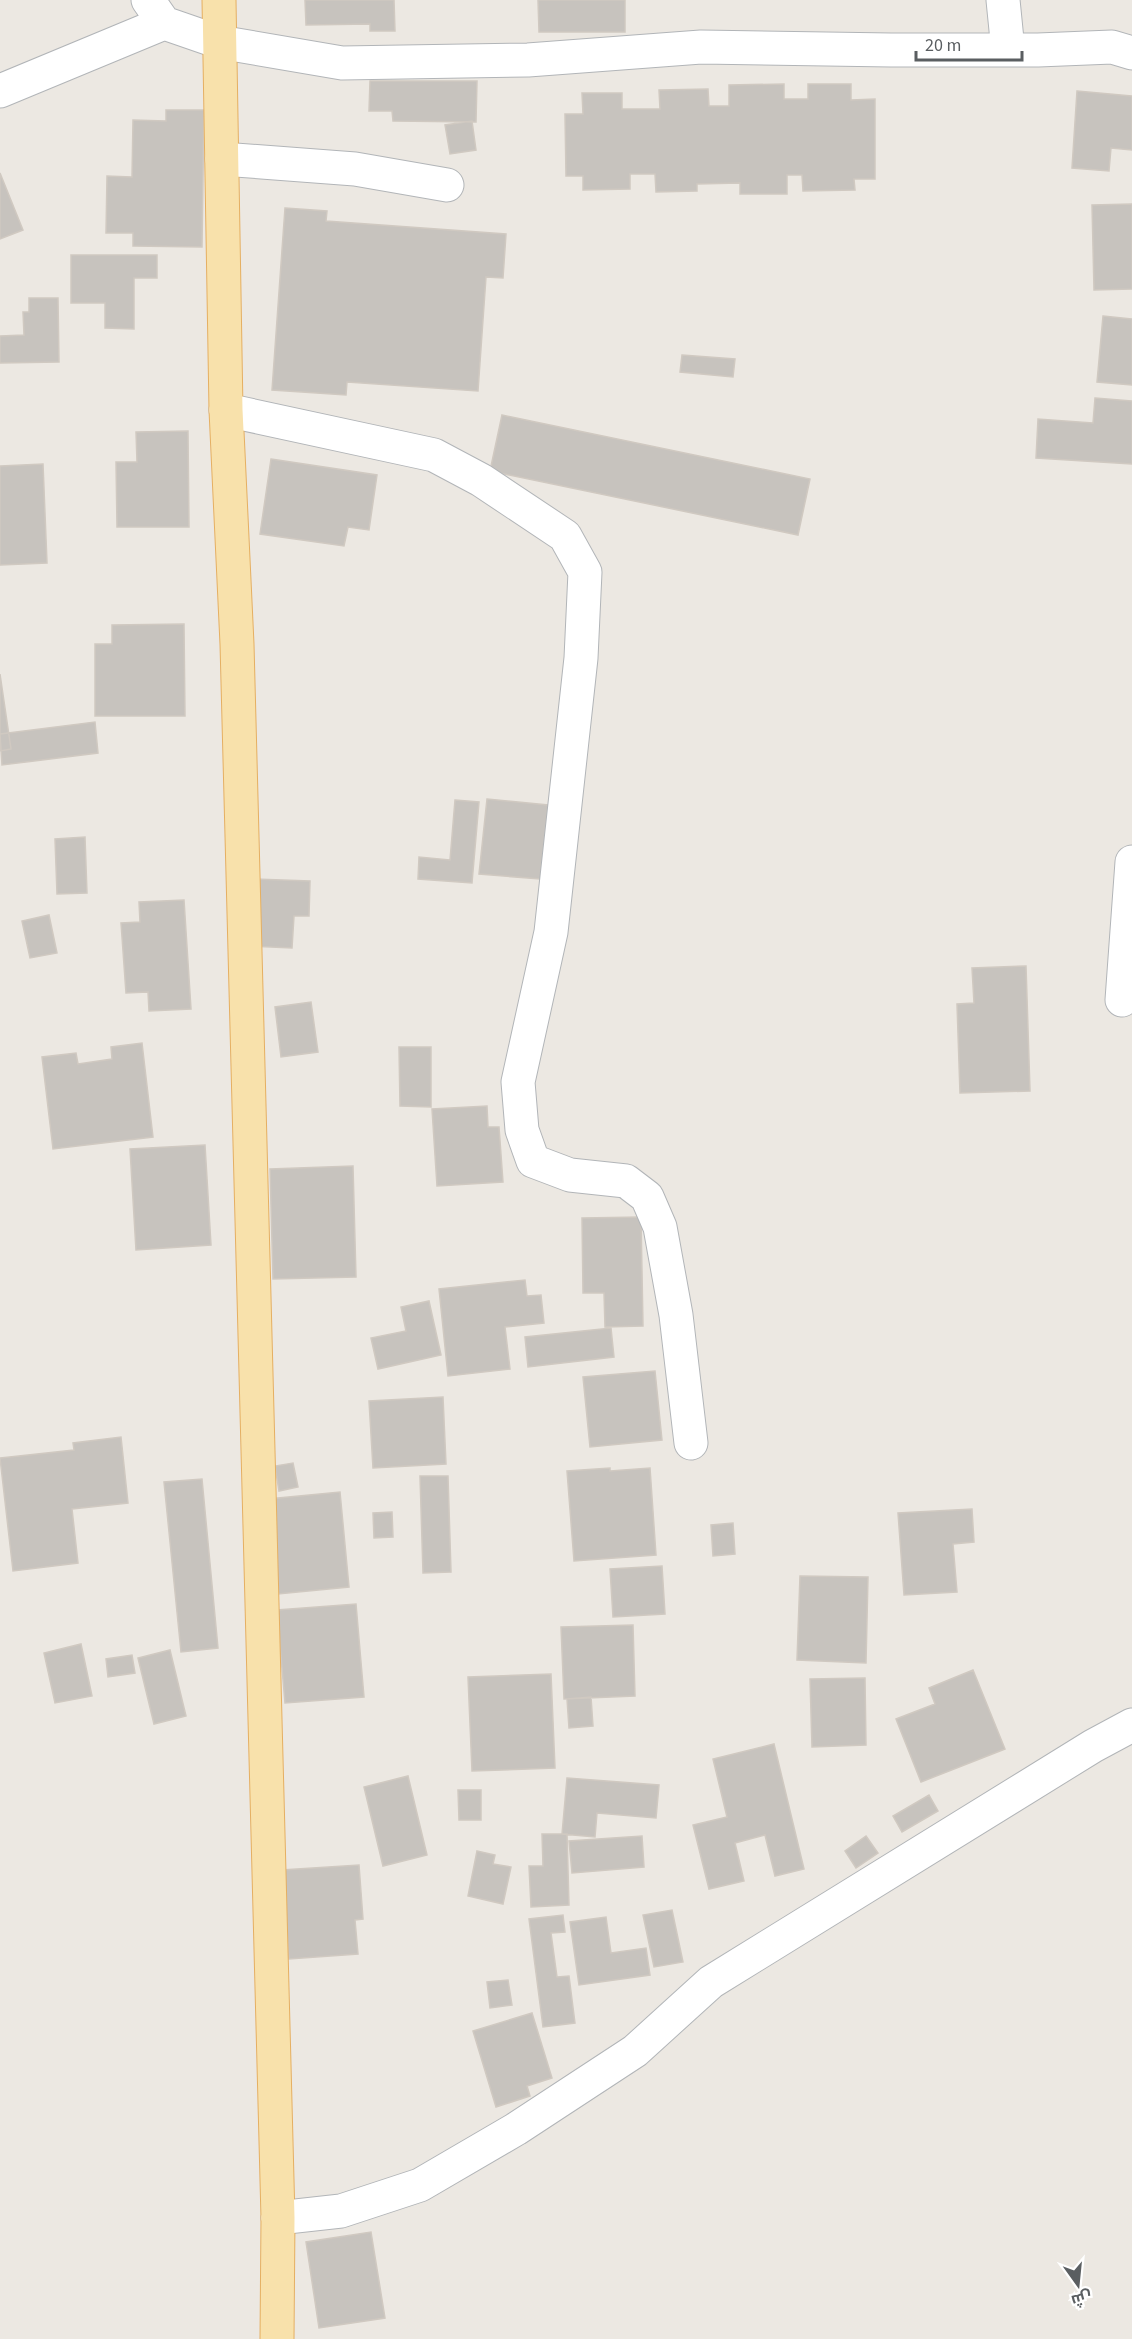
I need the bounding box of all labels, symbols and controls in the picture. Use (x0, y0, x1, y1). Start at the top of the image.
scale bar (916, 24, 1022, 62)
text: 20 m (925, 33, 961, 58)
north arrow (1048, 2255, 1108, 2315)
text: ش (1069, 2285, 1094, 2312)

